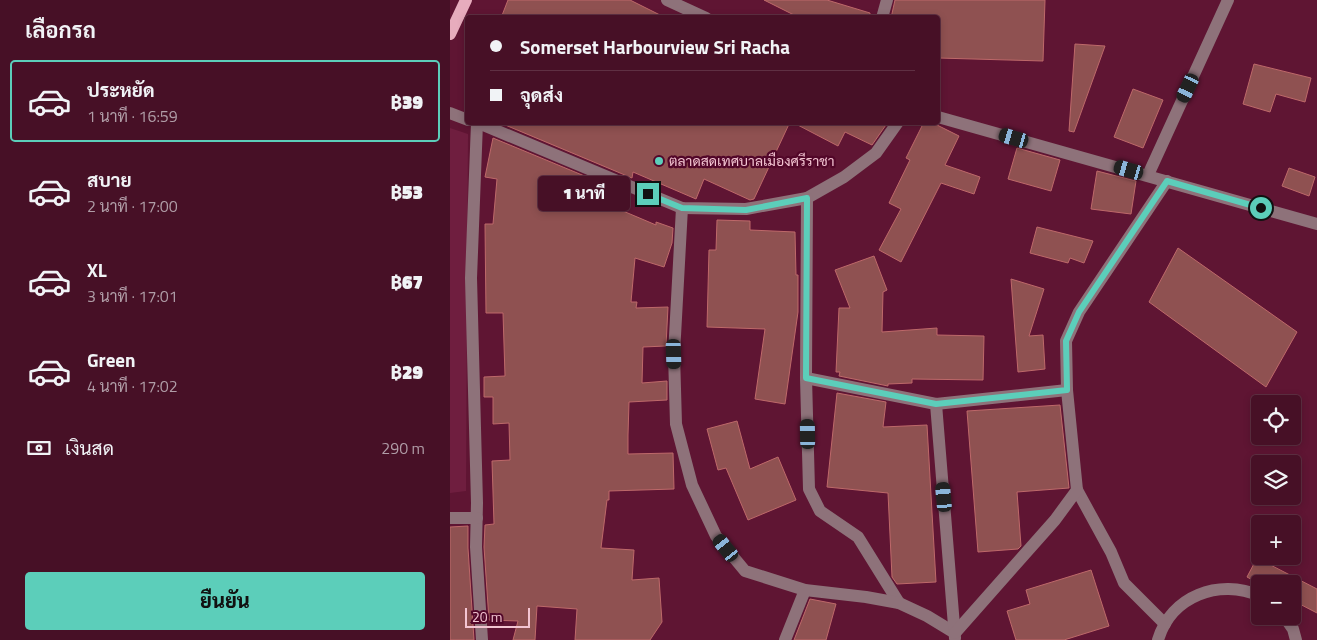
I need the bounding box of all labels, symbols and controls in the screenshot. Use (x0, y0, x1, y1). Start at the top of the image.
text: เลือกรถ (25, 13, 96, 47)
text: Somerset Harbourview Sri Racha (520, 32, 790, 61)
car (1174, 71, 1201, 105)
text: ประหยัด (87, 75, 155, 104)
icon: car (27, 79, 72, 124)
text: จุดส่ง (520, 80, 563, 109)
text: ฿39 (391, 87, 423, 116)
text: 1 นาที · 16:59 (87, 104, 178, 128)
car (997, 127, 1030, 149)
place label: ตลาดสดเทศบาลเมืองศรีราชา (669, 150, 835, 171)
marker: ตลาดสดเทศบาลเมืองศรีราชา (653, 155, 665, 167)
car (1112, 159, 1145, 181)
text: สบาย (87, 165, 132, 194)
icon: car (27, 169, 72, 214)
callout: 1 นาที (538, 176, 630, 212)
text: ฿53 (391, 177, 423, 206)
text: 1 นาที (563, 181, 605, 205)
route end (637, 183, 659, 205)
text: 2 นาที · 17:00 (87, 194, 178, 218)
route start (1250, 197, 1272, 219)
text: XL (87, 255, 107, 284)
icon: car (27, 259, 72, 304)
text: ฿67 (391, 267, 423, 296)
text: 3 นาที · 17:01 (87, 284, 178, 308)
car (665, 339, 682, 369)
text: Green (87, 345, 136, 374)
icon: car (27, 349, 72, 394)
text: ฿29 (391, 357, 423, 386)
text: 4 นาที · 17:02 (87, 374, 178, 398)
map controls (1251, 395, 1301, 625)
button: locate (1251, 395, 1301, 445)
car (800, 419, 815, 449)
text: เงินสด (65, 433, 114, 462)
icon: cash (25, 434, 53, 462)
text: 290 m (381, 436, 425, 460)
button: layers (1251, 455, 1301, 505)
car (935, 481, 952, 513)
button: + (1251, 515, 1301, 565)
car (710, 532, 741, 564)
button: ยืนยัน (25, 572, 425, 630)
button: − (1251, 575, 1301, 625)
scale bar (465, 605, 530, 628)
text: 20 m (472, 606, 502, 627)

